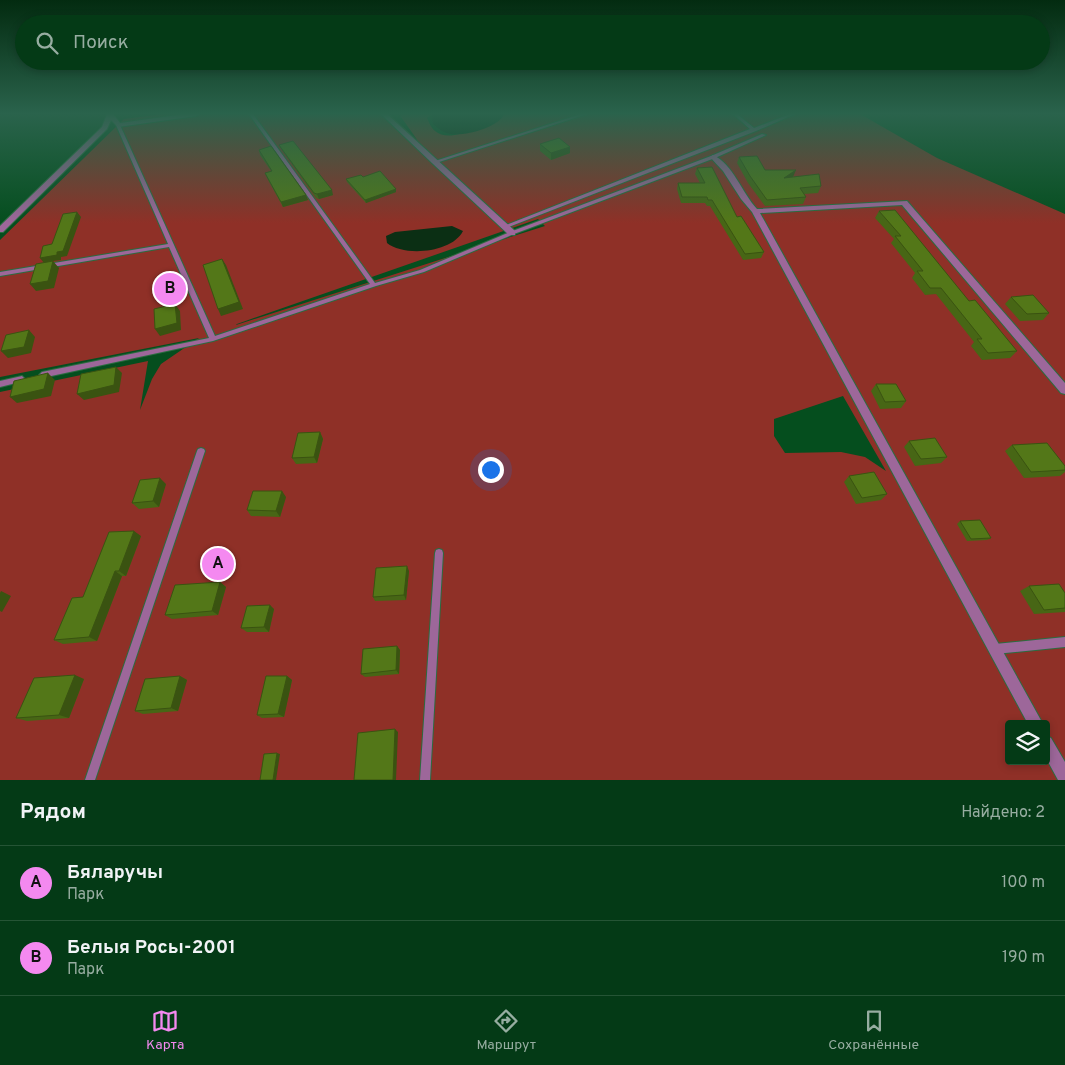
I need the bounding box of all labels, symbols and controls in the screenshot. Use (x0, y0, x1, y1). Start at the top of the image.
search box (15, 15, 1050, 70)
icon: search (33, 29, 61, 57)
text: Поиск (73, 31, 129, 55)
pin: B (154, 270, 186, 308)
your location (478, 457, 504, 483)
pin: A (202, 545, 234, 583)
map controls (1005, 720, 1050, 765)
button: layers (1005, 720, 1050, 765)
text: Рядом (20, 799, 86, 826)
text: Найдено: 2 (961, 803, 1045, 823)
text: Бяларучы (67, 861, 163, 885)
text: A (30, 873, 42, 893)
text: 100 m (1001, 873, 1045, 893)
text: Парк (67, 885, 104, 905)
text: Белыя Росы-2001 (67, 936, 236, 960)
text: B (30, 948, 42, 968)
text: 190 m (1002, 948, 1045, 968)
text: Парк (67, 960, 104, 980)
tab: Карта (146, 1007, 184, 1054)
tab: Маршрут (476, 1007, 536, 1054)
tab: Сохранённые (828, 1007, 919, 1054)

